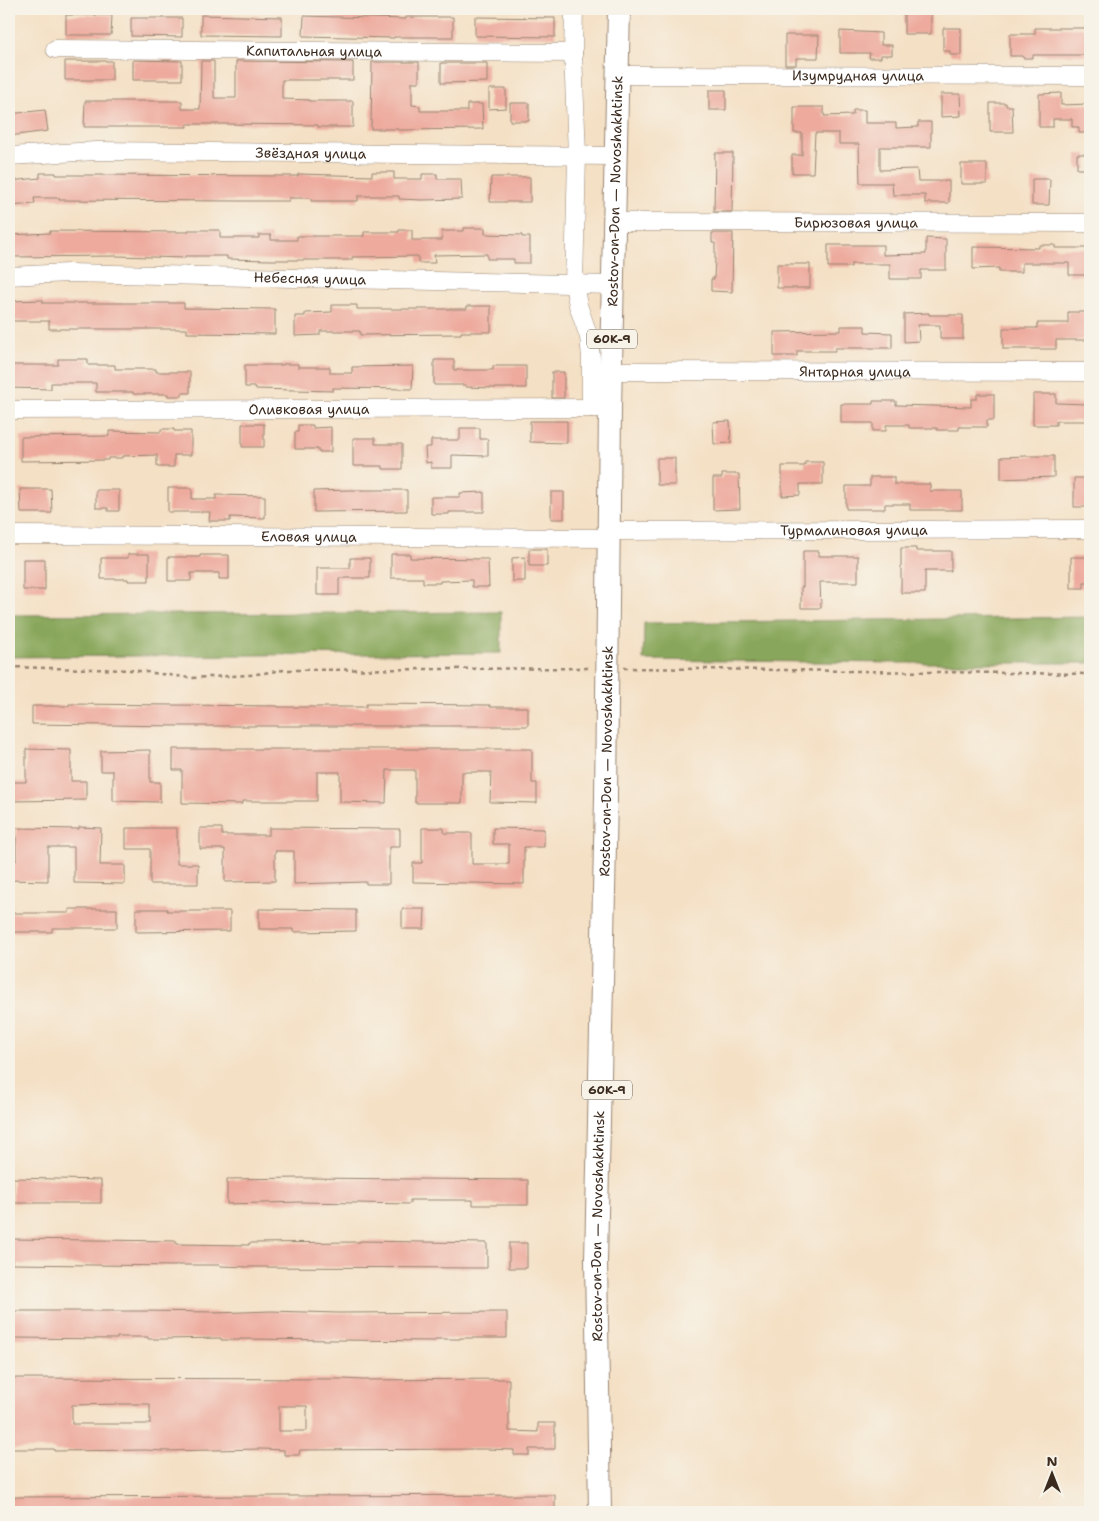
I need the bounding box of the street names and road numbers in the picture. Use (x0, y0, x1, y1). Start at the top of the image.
street label: Капитальная улица (246, 41, 382, 61)
street label: Изумрудная улица (792, 66, 924, 85)
street label: Rostov-on-Don — Novoshakhtinsk (603, 75, 626, 307)
street label: Звёздная улица (255, 144, 367, 163)
street label: Бирюзовая улица (794, 213, 918, 232)
street label: Небесная улица (253, 268, 367, 289)
road number: 60К-9 (587, 329, 637, 348)
street label: Янтарная улица (799, 362, 911, 381)
street label: Оливковая улица (249, 400, 370, 418)
street label: Турмалиновая улица (780, 521, 928, 539)
street label: Еловая улица (261, 527, 357, 546)
street label: Rostov-on-Don — Novoshakhtinsk (595, 645, 617, 877)
road number: 60К-9 (582, 1080, 632, 1100)
street label: Rostov-on-Don — Novoshakhtinsk (587, 1110, 608, 1342)

